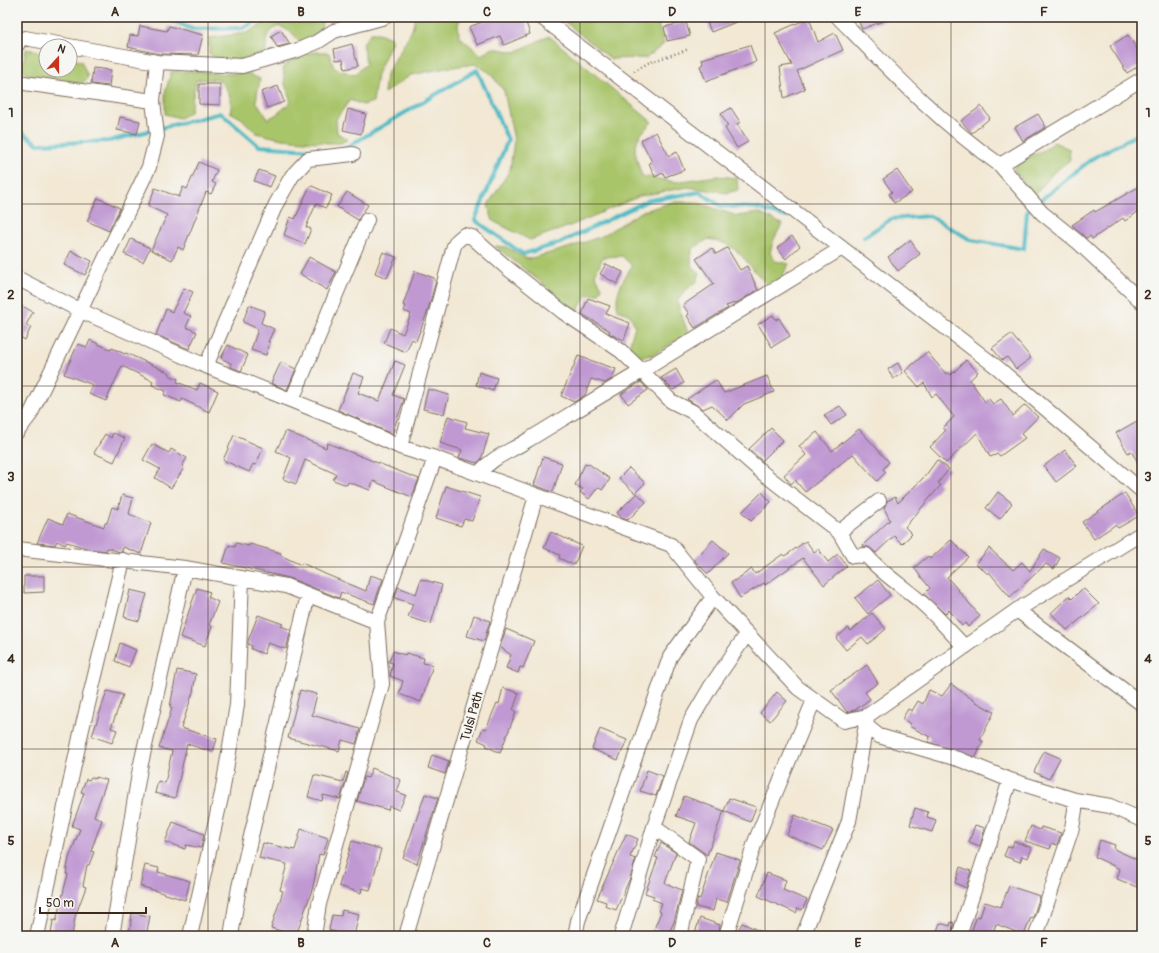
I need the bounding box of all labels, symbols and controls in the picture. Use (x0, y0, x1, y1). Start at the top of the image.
text: A (111, 4, 120, 20)
text: B (297, 4, 305, 20)
text: C (483, 4, 491, 20)
text: D (668, 4, 676, 20)
text: E (855, 4, 862, 20)
text: F (1040, 4, 1048, 20)
north arrow (38, 38, 78, 78)
text: N (56, 42, 68, 57)
text: 1 (8, 105, 14, 121)
text: 1 (1145, 105, 1151, 121)
text: 2 (7, 287, 15, 303)
text: 2 (1144, 287, 1152, 303)
text: 3 (7, 469, 15, 485)
text: 3 (1144, 469, 1152, 485)
text: 4 (7, 651, 15, 667)
text: 4 (1144, 651, 1152, 667)
street label: Tulsi Path (457, 690, 487, 743)
text: 5 (7, 833, 15, 849)
text: 5 (1144, 833, 1152, 849)
scale bar (40, 889, 146, 915)
text: 50 m (46, 896, 74, 911)
text: A (111, 935, 120, 951)
text: B (297, 935, 305, 951)
text: C (483, 935, 491, 951)
text: D (668, 935, 676, 951)
text: E (855, 935, 862, 951)
text: F (1040, 935, 1048, 951)

